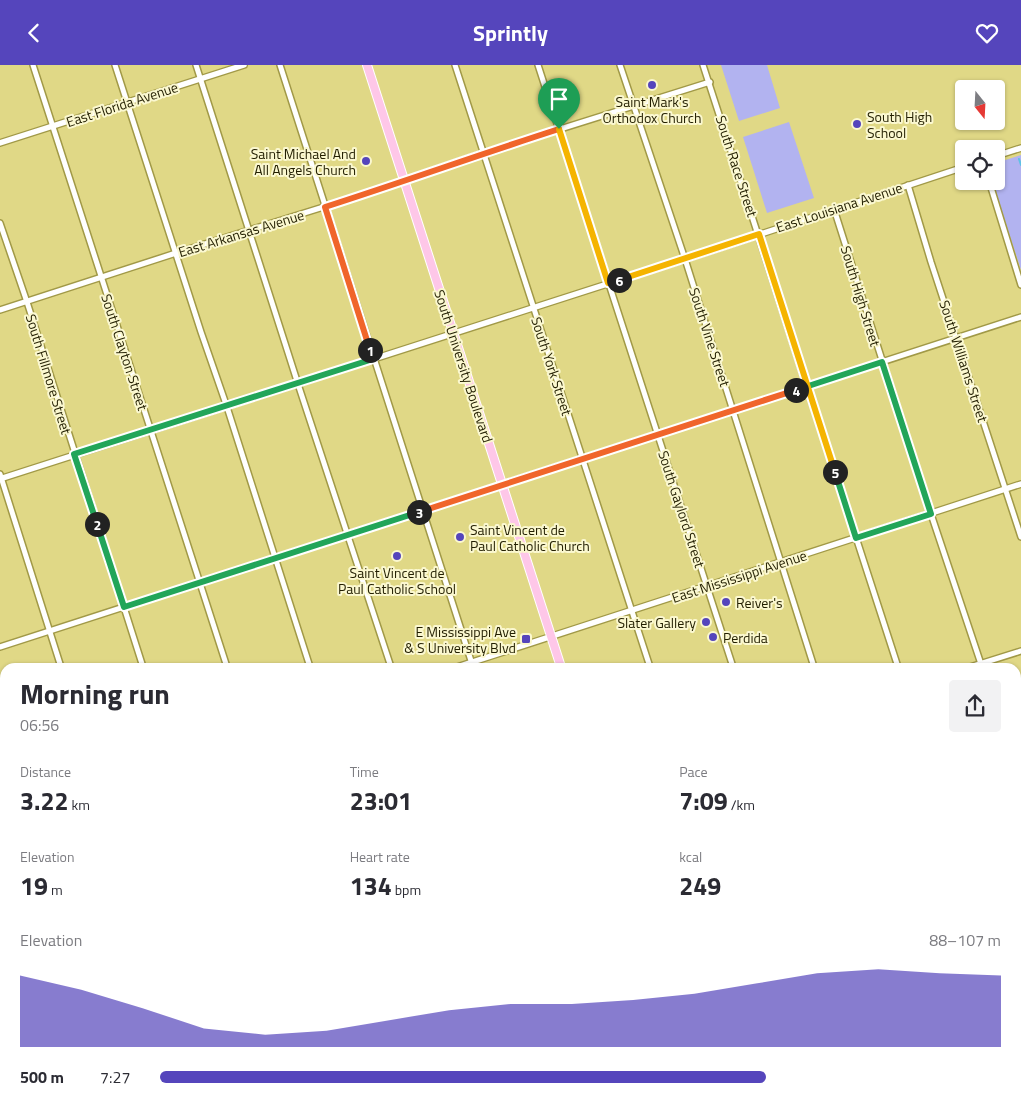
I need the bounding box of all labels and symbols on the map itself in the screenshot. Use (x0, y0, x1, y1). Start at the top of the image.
street label: East Florida Avenue (63, 76, 181, 132)
pin (538, 78, 580, 129)
marker: Saint Mark's Orthodox Church (646, 79, 658, 91)
north arrow (955, 80, 1005, 130)
place label: Saint Mark's Orthodox Church (603, 91, 701, 128)
place label: South High School (867, 106, 932, 143)
street label: South Race Street (711, 112, 763, 220)
marker: South High School (851, 118, 863, 130)
place label: Saint Michael And All Angels Church (251, 143, 356, 180)
marker: Saint Michael And All Angels Church (360, 155, 372, 167)
street label: East Louisiana Avenue (773, 177, 905, 237)
street label: East Arkansas Avenue (176, 204, 306, 262)
street label: South High Street (836, 243, 886, 349)
pin: 6 (606, 267, 632, 293)
street label: South Vine Street (684, 285, 736, 389)
street label: South University Boulevard (429, 287, 499, 445)
street label: South Clayton Street (96, 291, 154, 413)
street label: South Williams Street (934, 297, 994, 425)
street label: South Fillmore Street (21, 311, 77, 437)
street label: South York Street (526, 314, 578, 418)
pin: 1 (358, 337, 382, 363)
pin: 4 (784, 377, 808, 403)
street label: South Gaylord Street (653, 448, 711, 570)
pin: 5 (822, 459, 848, 485)
pin: 3 (406, 499, 432, 525)
pin: 2 (84, 511, 110, 537)
place label: Saint Vincent de Paul Catholic Church (470, 519, 590, 556)
marker: Saint Vincent de Paul Catholic Church (454, 531, 466, 543)
street label: East Mississippi Avenue (669, 544, 809, 608)
marker: Saint Vincent de Paul Catholic School (391, 550, 403, 562)
place label: Saint Vincent de Paul Catholic School (338, 562, 456, 599)
place label: Reiver's (736, 592, 783, 613)
marker: Reiver's (720, 596, 732, 608)
place label: Slater Gallery (617, 612, 696, 633)
marker: Slater Gallery (700, 616, 712, 628)
place label: E Mississippi Ave & S University Blvd (404, 621, 516, 658)
place label: Perdida (723, 627, 768, 648)
marker: Perdida (707, 631, 719, 643)
marker: E Mississippi Ave & S University Blvd (520, 633, 532, 645)

